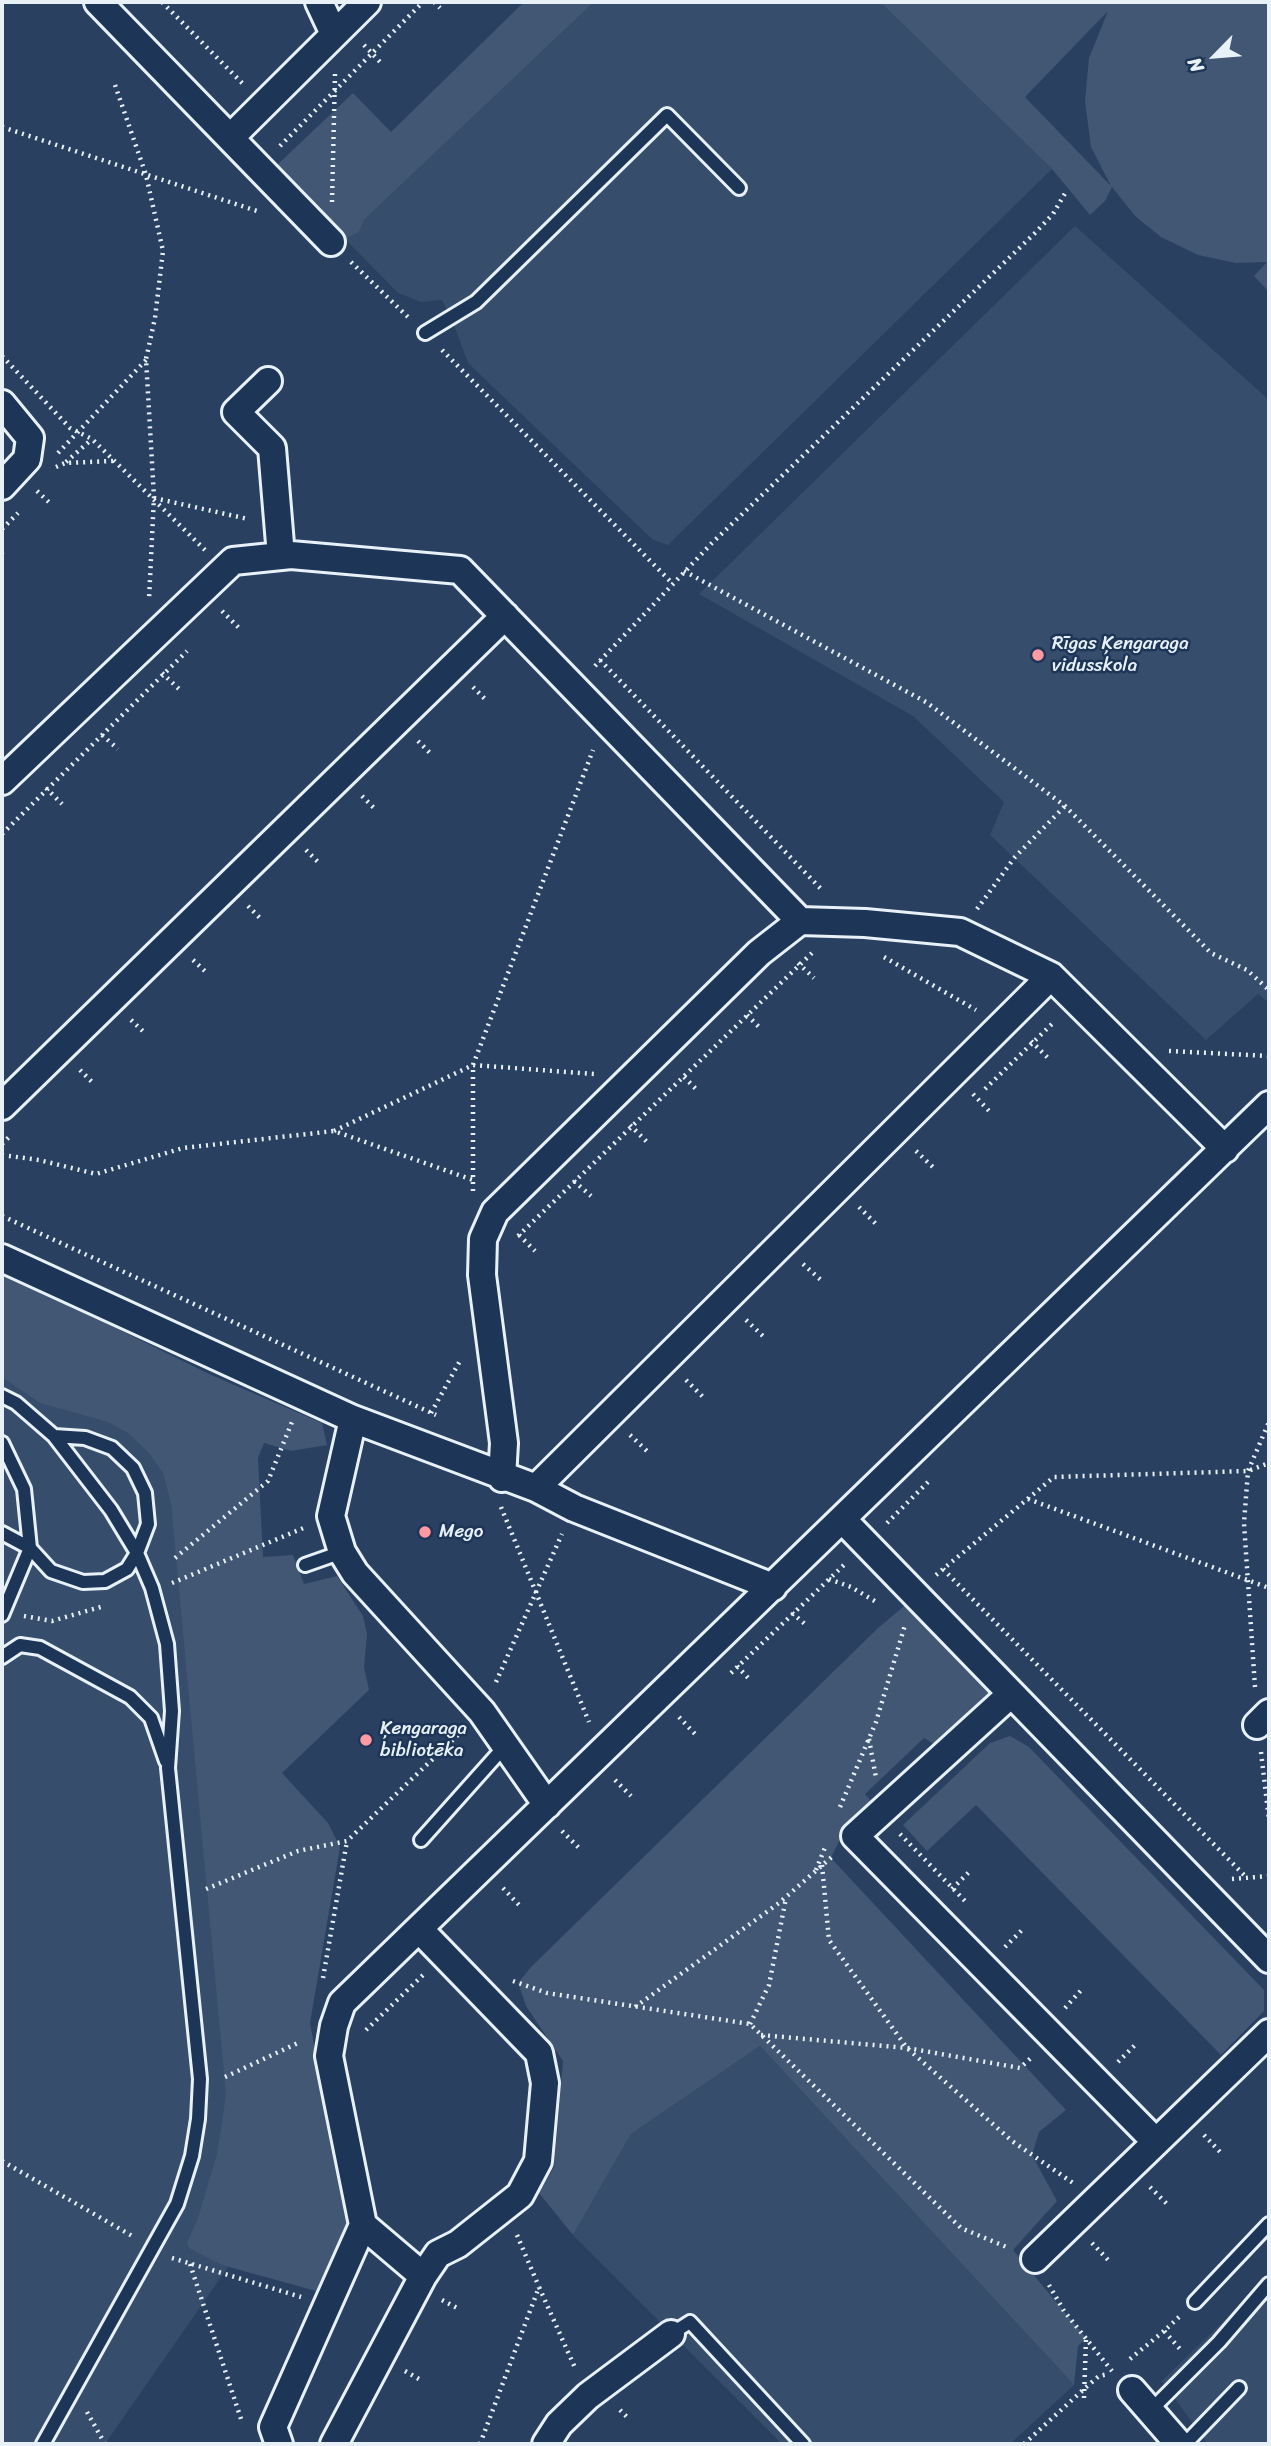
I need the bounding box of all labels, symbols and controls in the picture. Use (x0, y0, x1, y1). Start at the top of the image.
north arrow (1180, 21, 1250, 91)
text: N (1178, 52, 1213, 78)
place label: Rīgas Ķengaraga vidusskola (1052, 633, 1189, 677)
marker: Rīgas Ķengaraga vidusskola (1030, 647, 1046, 663)
place label: Mego (439, 1521, 484, 1543)
marker: Mego (417, 1524, 433, 1540)
place label: Ķengaraga bibliotēka (380, 1718, 467, 1762)
marker: Ķengaraga bibliotēka (358, 1732, 374, 1748)

